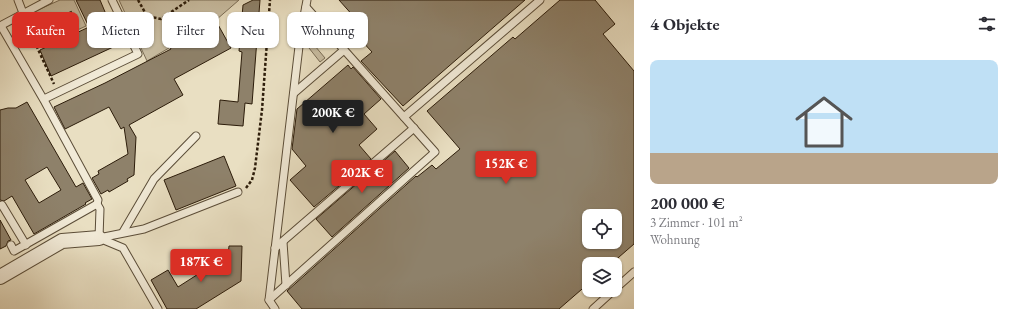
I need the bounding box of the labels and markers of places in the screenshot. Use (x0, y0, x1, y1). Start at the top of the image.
pin: 200K € (300, 100, 366, 134)
pin: 152K € (473, 151, 539, 185)
pin: 202K € (329, 160, 395, 194)
pin: 187K € (168, 249, 234, 283)

